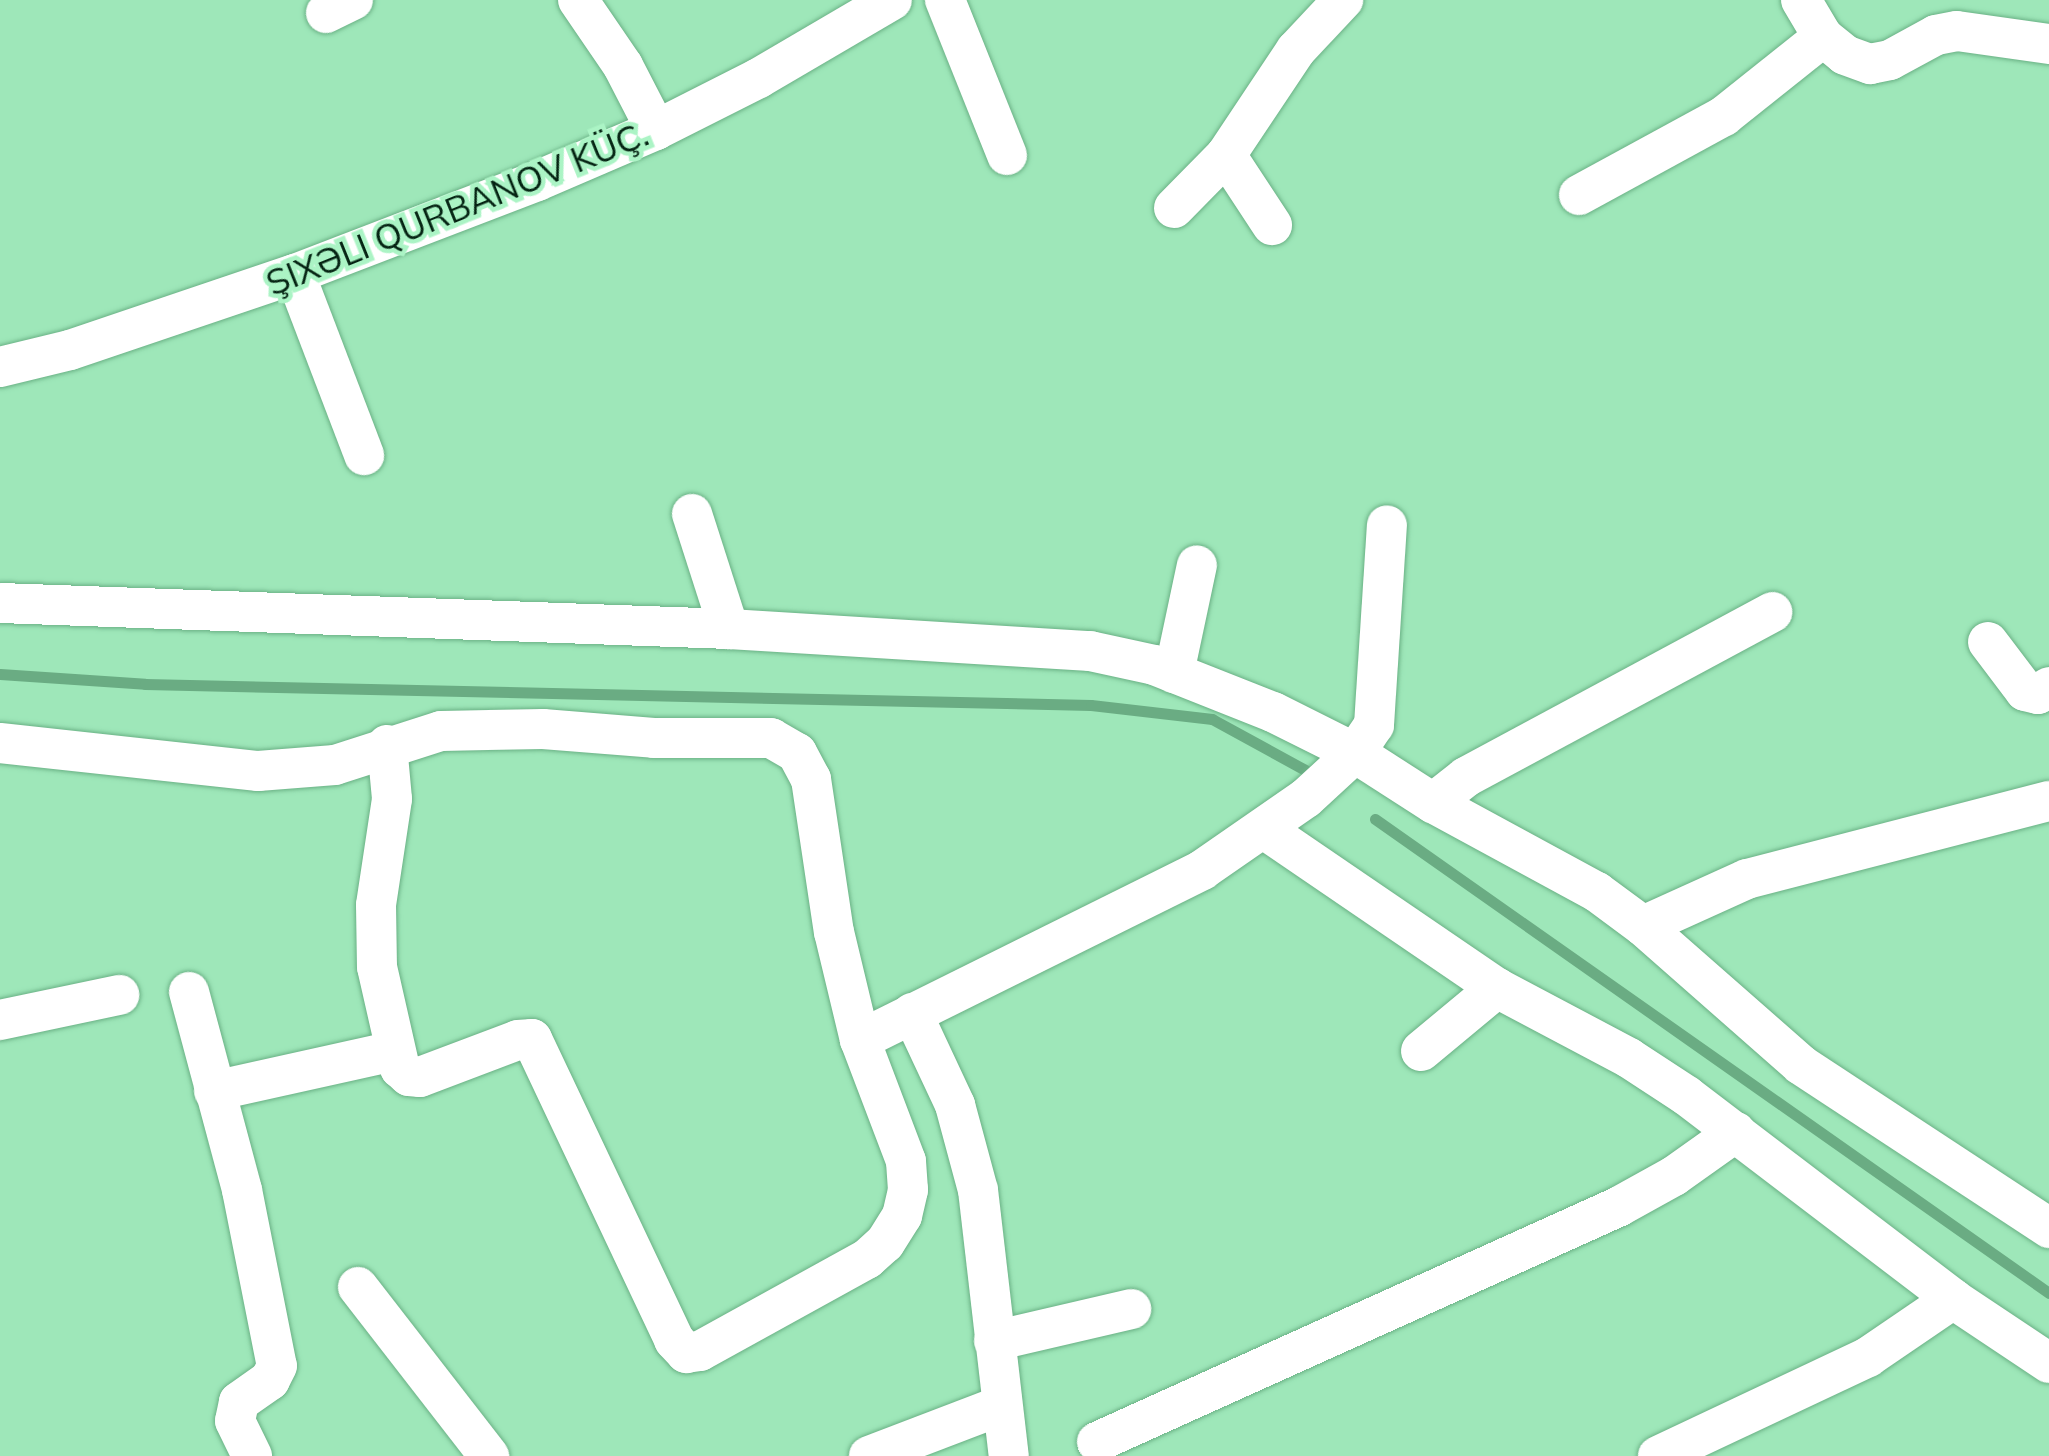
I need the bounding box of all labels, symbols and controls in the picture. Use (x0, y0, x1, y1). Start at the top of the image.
street label: ŞIXƏLI QURBANOV KÜÇ. (260, 112, 654, 304)

